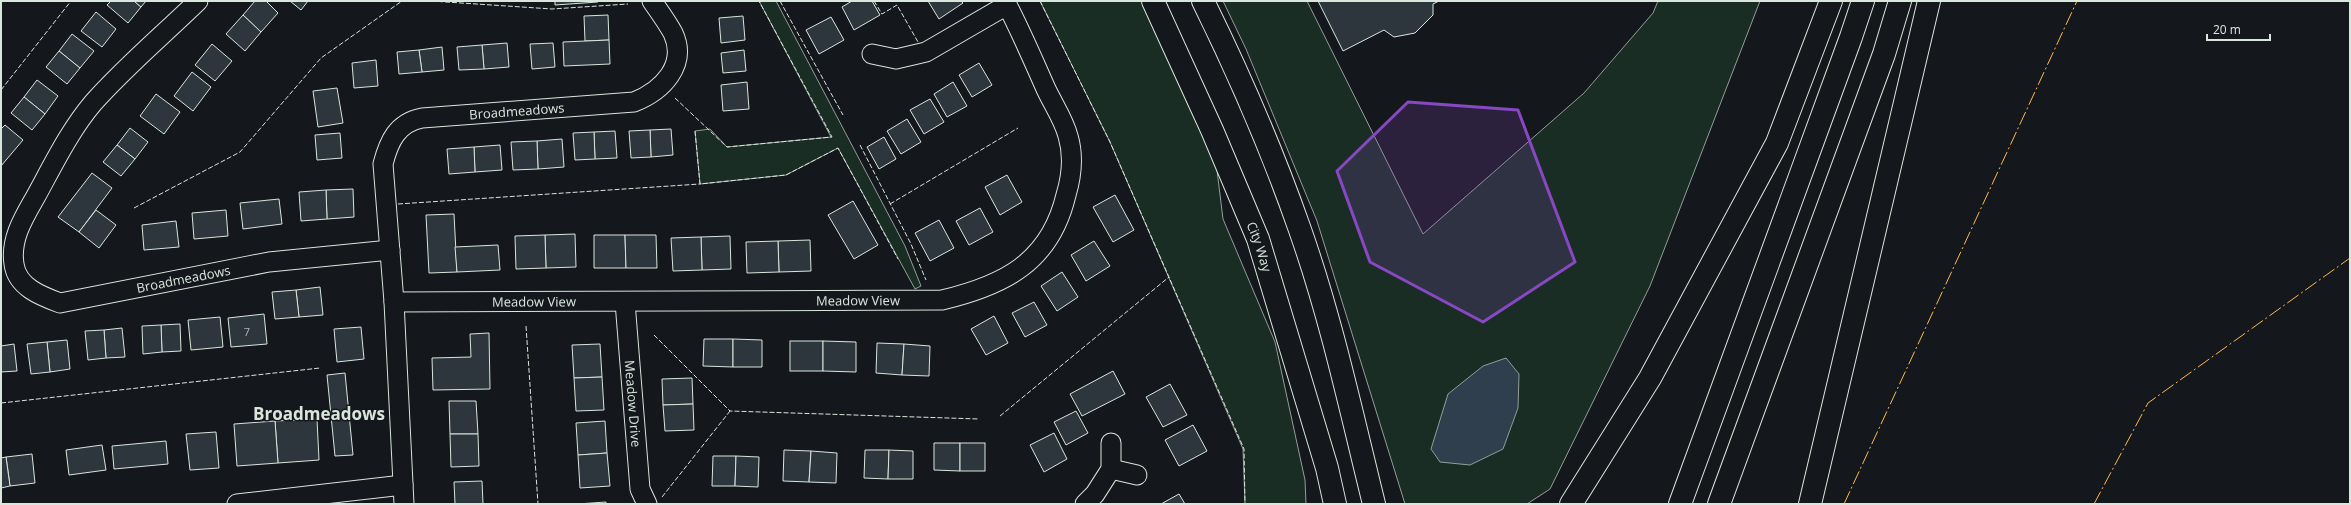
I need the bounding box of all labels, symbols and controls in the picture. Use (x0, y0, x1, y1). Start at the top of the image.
scale bar (2207, 16, 2270, 42)
text: 20 m (2213, 21, 2241, 38)
street label: Broadmeadows (468, 98, 565, 123)
street label: City Way (1243, 219, 1276, 274)
street label: Broadmeadows (135, 261, 232, 297)
street label: Meadow View (816, 291, 900, 309)
street label: Meadow View (492, 292, 576, 311)
house number: 7 (244, 324, 250, 339)
street label: Meadow Drive (621, 359, 646, 448)
district label: Broadmeadows (253, 402, 385, 425)

